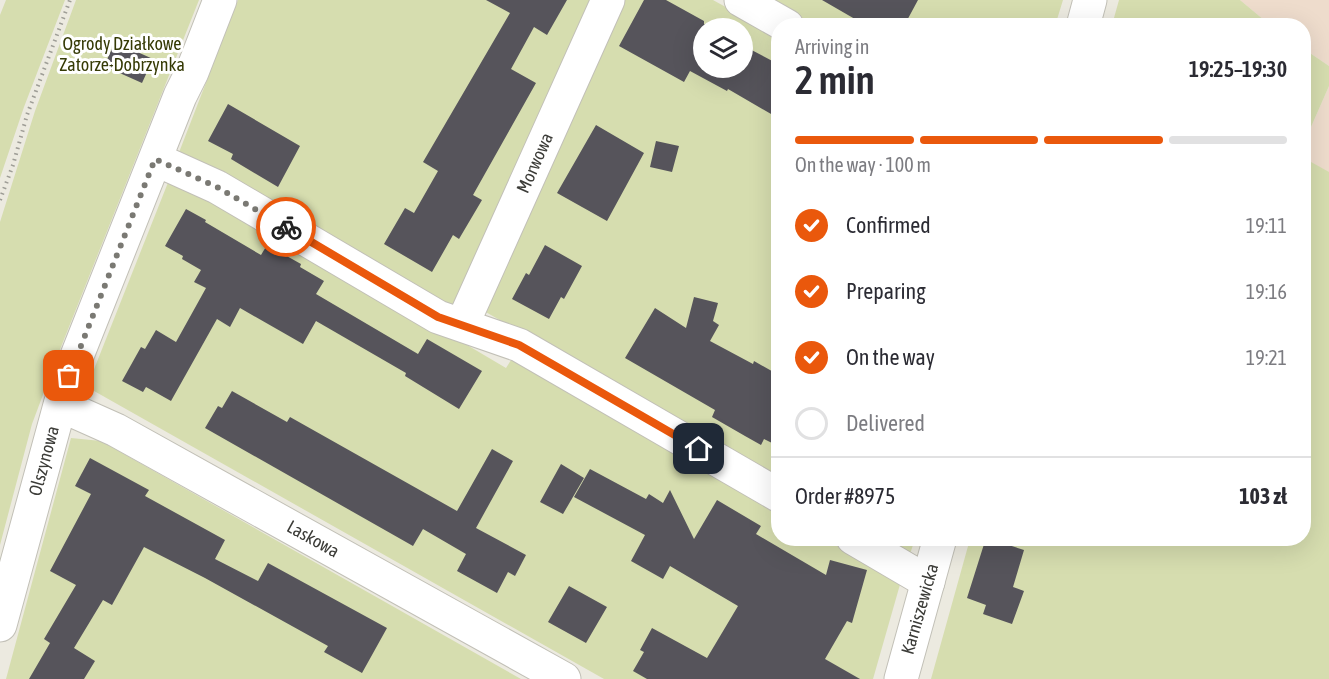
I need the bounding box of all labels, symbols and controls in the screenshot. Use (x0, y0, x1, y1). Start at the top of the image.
map controls (693, 18, 753, 78)
button: layers (693, 18, 753, 78)
park label: Ogrody Działkowe Zatorze-Dobrzynka (59, 33, 185, 75)
text: Arriving in (795, 35, 869, 58)
text: 19:25–19:30 (1189, 56, 1287, 82)
text: 2 min (795, 58, 875, 102)
street label: Morwowa (512, 129, 557, 196)
text: On the way · 100 m (795, 153, 931, 176)
courier (256, 197, 316, 257)
icon: check (795, 209, 828, 242)
icon: bike (270, 211, 303, 244)
text: Confirmed (846, 212, 931, 238)
text: 19:11 (1246, 214, 1287, 237)
icon: check (795, 275, 828, 308)
text: Preparing (846, 278, 926, 304)
text: 19:16 (1246, 280, 1287, 303)
icon: check (795, 341, 828, 374)
text: On the way (846, 344, 935, 370)
text: 19:21 (1246, 346, 1287, 369)
pin (43, 350, 94, 401)
icon: bag (52, 359, 85, 392)
text: Delivered (846, 410, 925, 436)
pin (673, 423, 724, 474)
street label: Olszynowa (24, 424, 63, 498)
icon: home (682, 432, 715, 465)
text: Order #8975 (795, 483, 895, 509)
text: 103 zł (1239, 483, 1287, 509)
street label: Laskowa (283, 516, 343, 561)
street label: Karniszewicka (897, 561, 942, 657)

